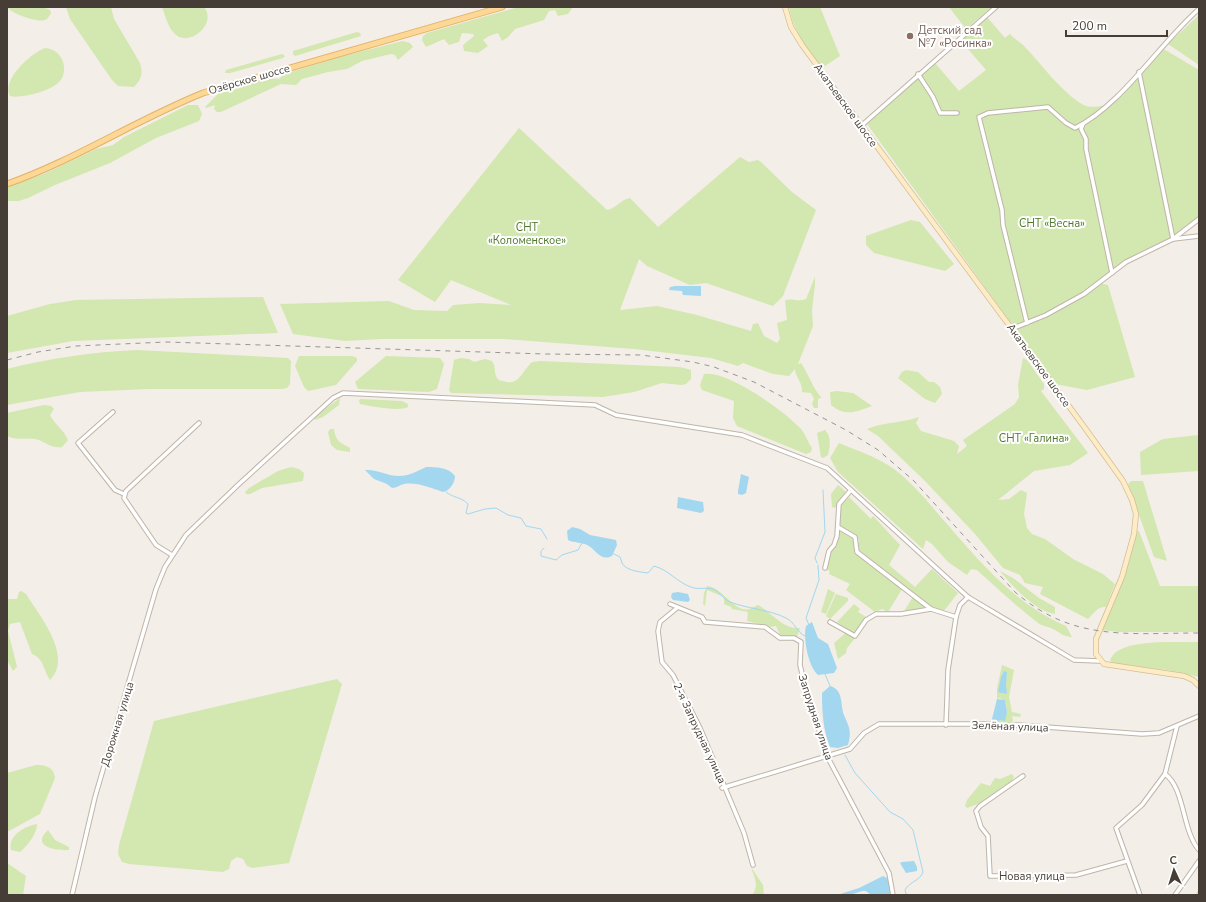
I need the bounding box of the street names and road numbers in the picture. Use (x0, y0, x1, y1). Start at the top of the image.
street label: Акатьевское шоссе (810, 60, 881, 150)
street label: Озёрское шоссе (207, 61, 292, 98)
street label: Акатьевское шоссе (1003, 320, 1074, 410)
street label: Запрудная улица (795, 672, 837, 762)
street label: Дорожная улица (97, 680, 138, 768)
street label: 2-я Запрудная улица (670, 680, 730, 786)
street label: Зелёная улица (971, 718, 1049, 735)
street label: Новая улица (999, 869, 1065, 884)

